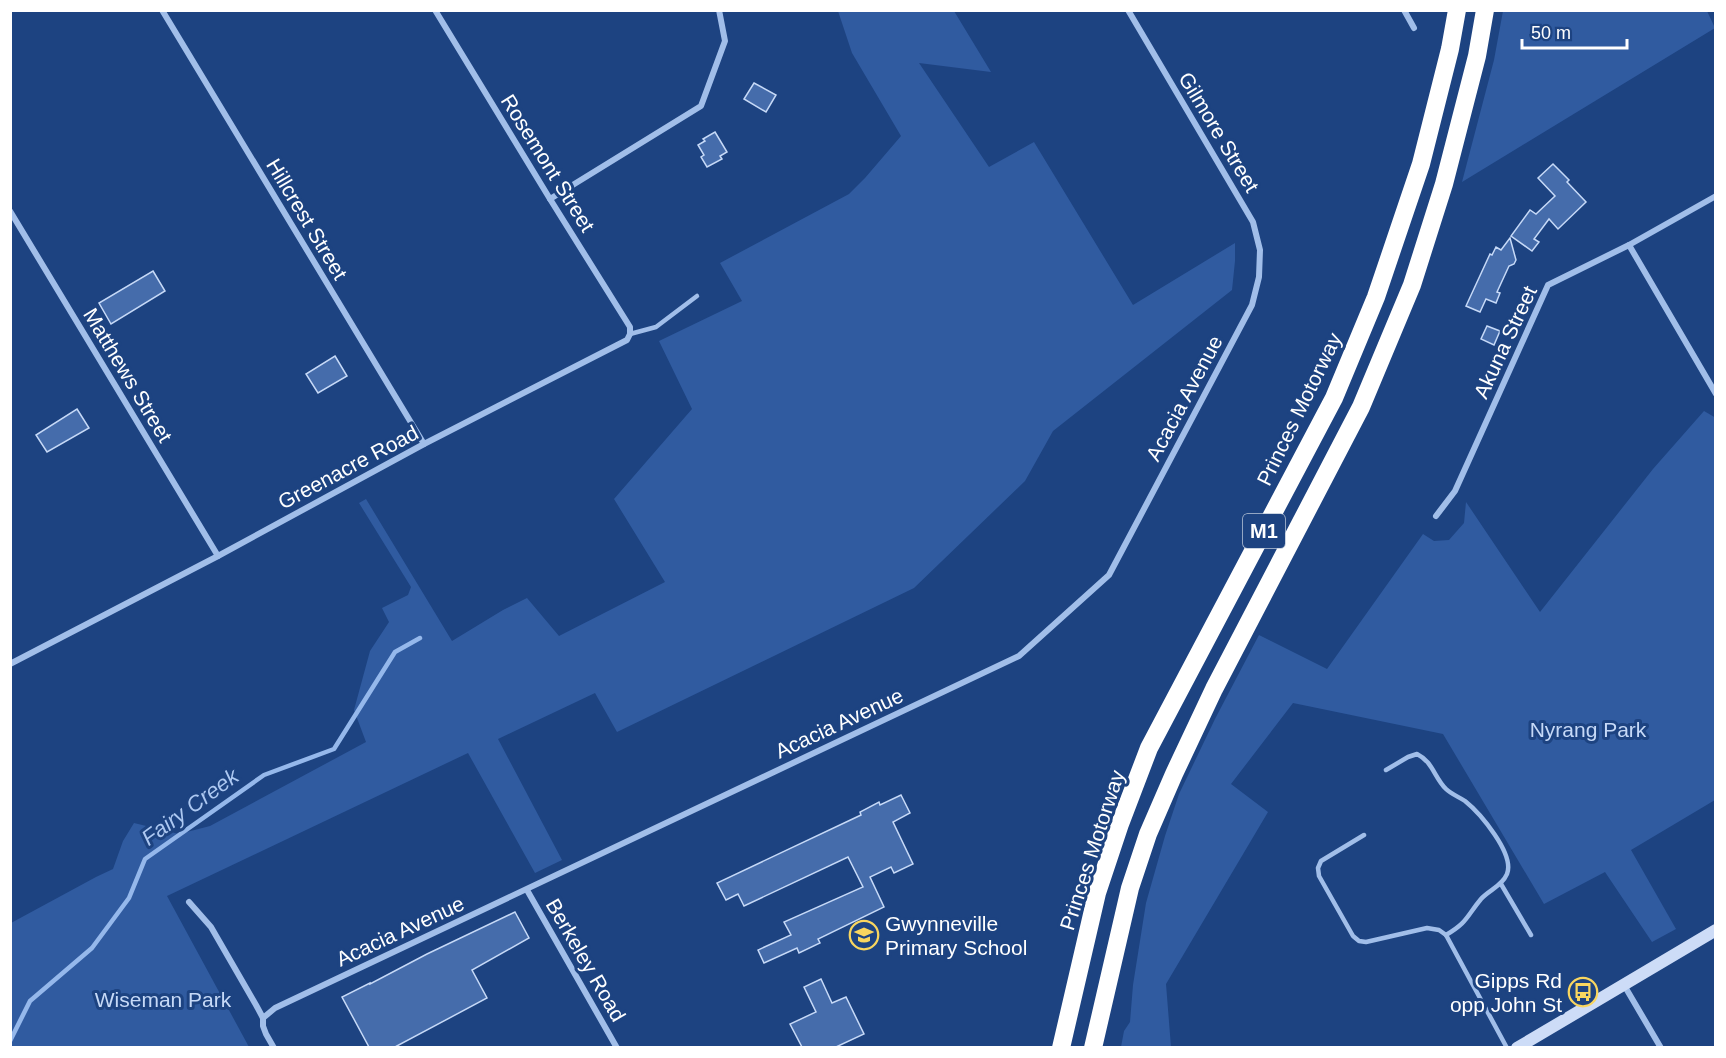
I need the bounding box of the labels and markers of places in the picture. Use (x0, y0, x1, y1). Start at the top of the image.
place label: Gwynneville Primary School (885, 912, 1027, 959)
school or university icon: Gwynneville Primary School (848, 919, 880, 951)
place label: Gipps Rd opp John St (1450, 969, 1562, 1016)
bus stop icon: Gipps Rd opp John St (1567, 976, 1599, 1008)

